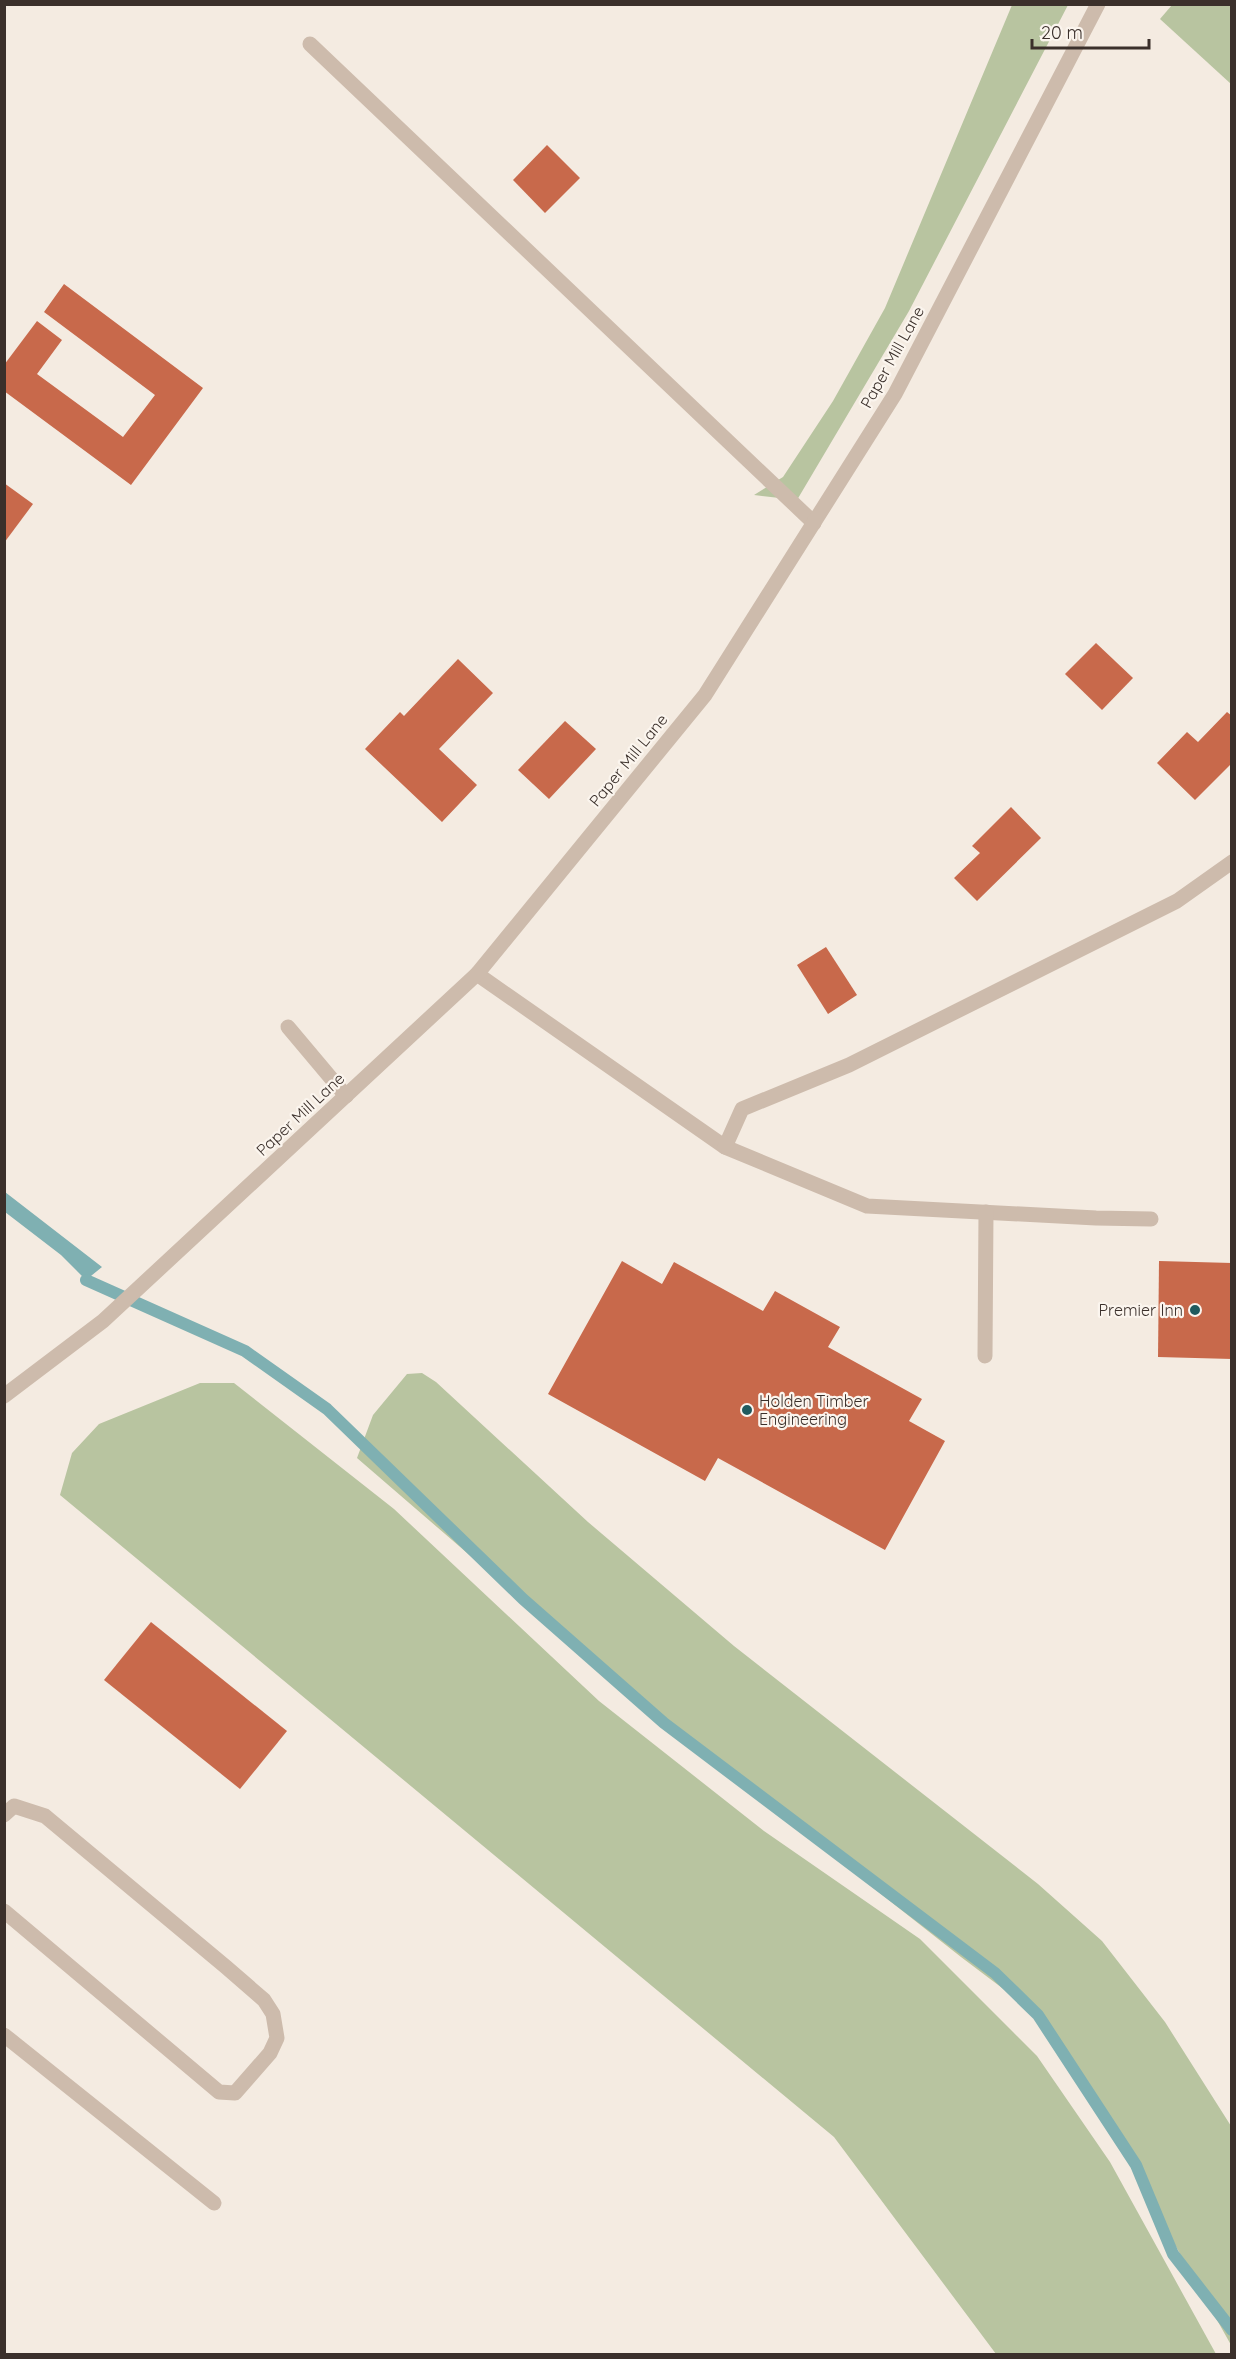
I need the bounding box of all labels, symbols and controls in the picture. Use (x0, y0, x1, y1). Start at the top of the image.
scale bar (1032, 12, 1149, 50)
text: 20 m (1041, 21, 1083, 44)
street label: Paper Mill Lane (856, 303, 928, 411)
street label: Paper Mill Lane (585, 710, 671, 810)
street label: Paper Mill Lane (252, 1068, 348, 1160)
place label: Premier Inn (1099, 1300, 1183, 1320)
marker: Premier Inn (1188, 1303, 1202, 1317)
place label: Holden Timber Engineering (759, 1391, 869, 1429)
marker: Holden Timber Engineering (740, 1403, 754, 1417)

